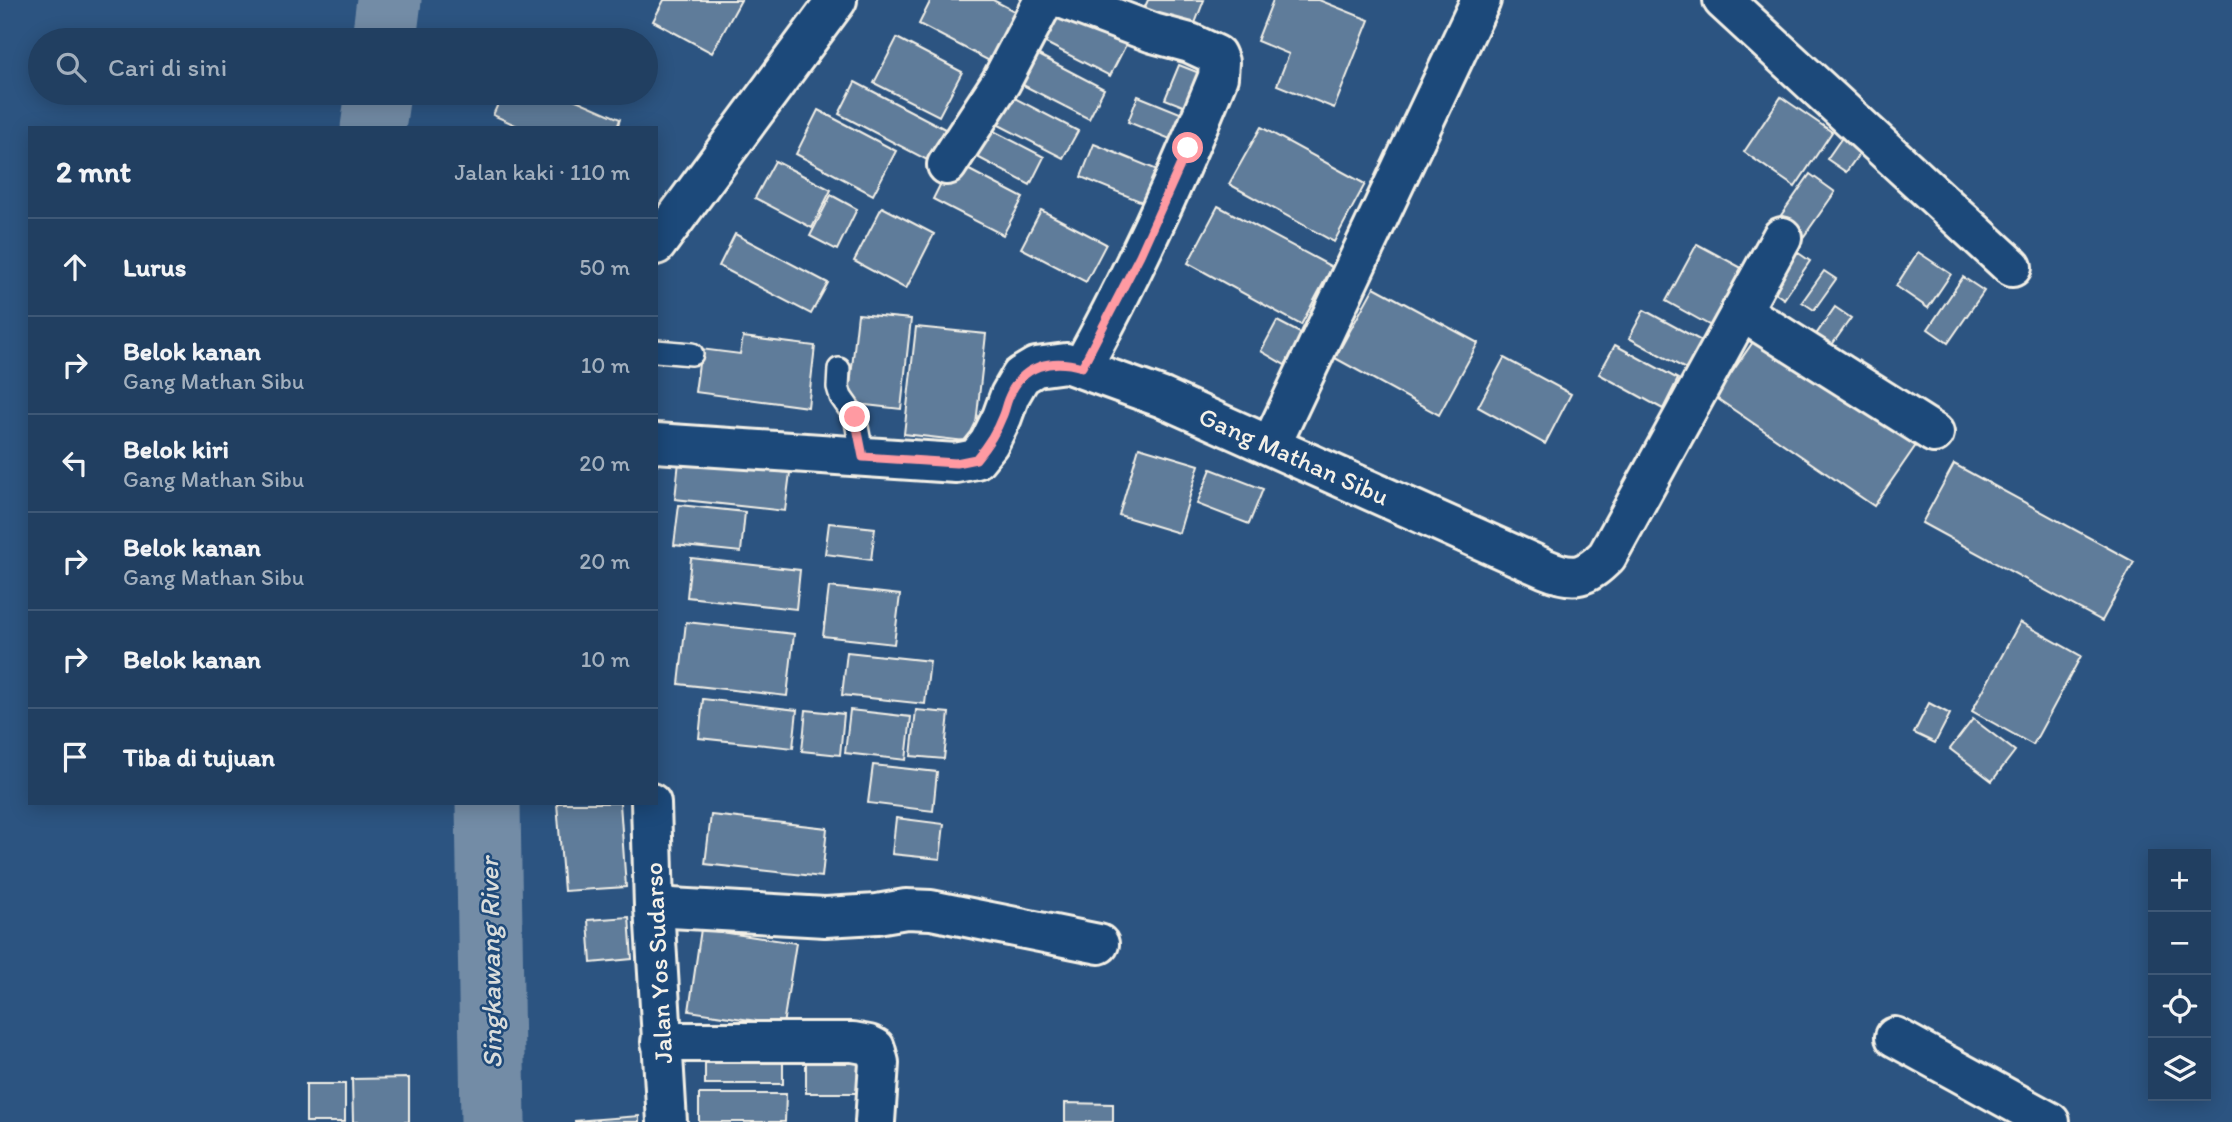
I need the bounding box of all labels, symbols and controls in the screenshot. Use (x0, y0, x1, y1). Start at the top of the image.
search box (28, 28, 658, 105)
icon: search (52, 48, 90, 86)
text: Cari di sini (108, 51, 227, 83)
route start (1172, 132, 1203, 163)
text: 2 mnt (56, 153, 131, 190)
text: Jalan kaki · 110 m (455, 158, 630, 186)
icon: ahead (56, 248, 94, 286)
text: Lurus (123, 251, 186, 283)
text: 50 m (579, 253, 630, 281)
text: Belok kanan (123, 335, 261, 367)
icon: right (56, 346, 94, 384)
text: 10 m (581, 351, 630, 379)
text: Gang Mathan Sibu (123, 367, 304, 395)
street label: Gang Mathan Sibu (1194, 400, 1394, 512)
route end (839, 401, 870, 432)
text: Belok kiri (123, 433, 229, 465)
icon: left (56, 444, 94, 482)
text: 20 m (579, 449, 630, 477)
text: Gang Mathan Sibu (123, 465, 304, 493)
text: Belok kanan (123, 531, 261, 563)
icon: right (56, 542, 94, 580)
text: 20 m (579, 547, 630, 575)
text: Gang Mathan Sibu (123, 563, 304, 591)
icon: right (56, 640, 94, 678)
text: Belok kanan (123, 643, 261, 675)
text: 10 m (581, 645, 630, 673)
icon: arrive (56, 738, 94, 776)
text: Tiba di tujuan (123, 741, 275, 773)
map controls (2148, 849, 2211, 1101)
button: + (2148, 849, 2211, 912)
water label: Singkawang River (471, 854, 509, 1069)
street label: Jalan Yos Sudarso (637, 861, 679, 1065)
button: − (2148, 912, 2211, 975)
button: locate (2148, 975, 2211, 1038)
button: layers (2148, 1038, 2211, 1101)

